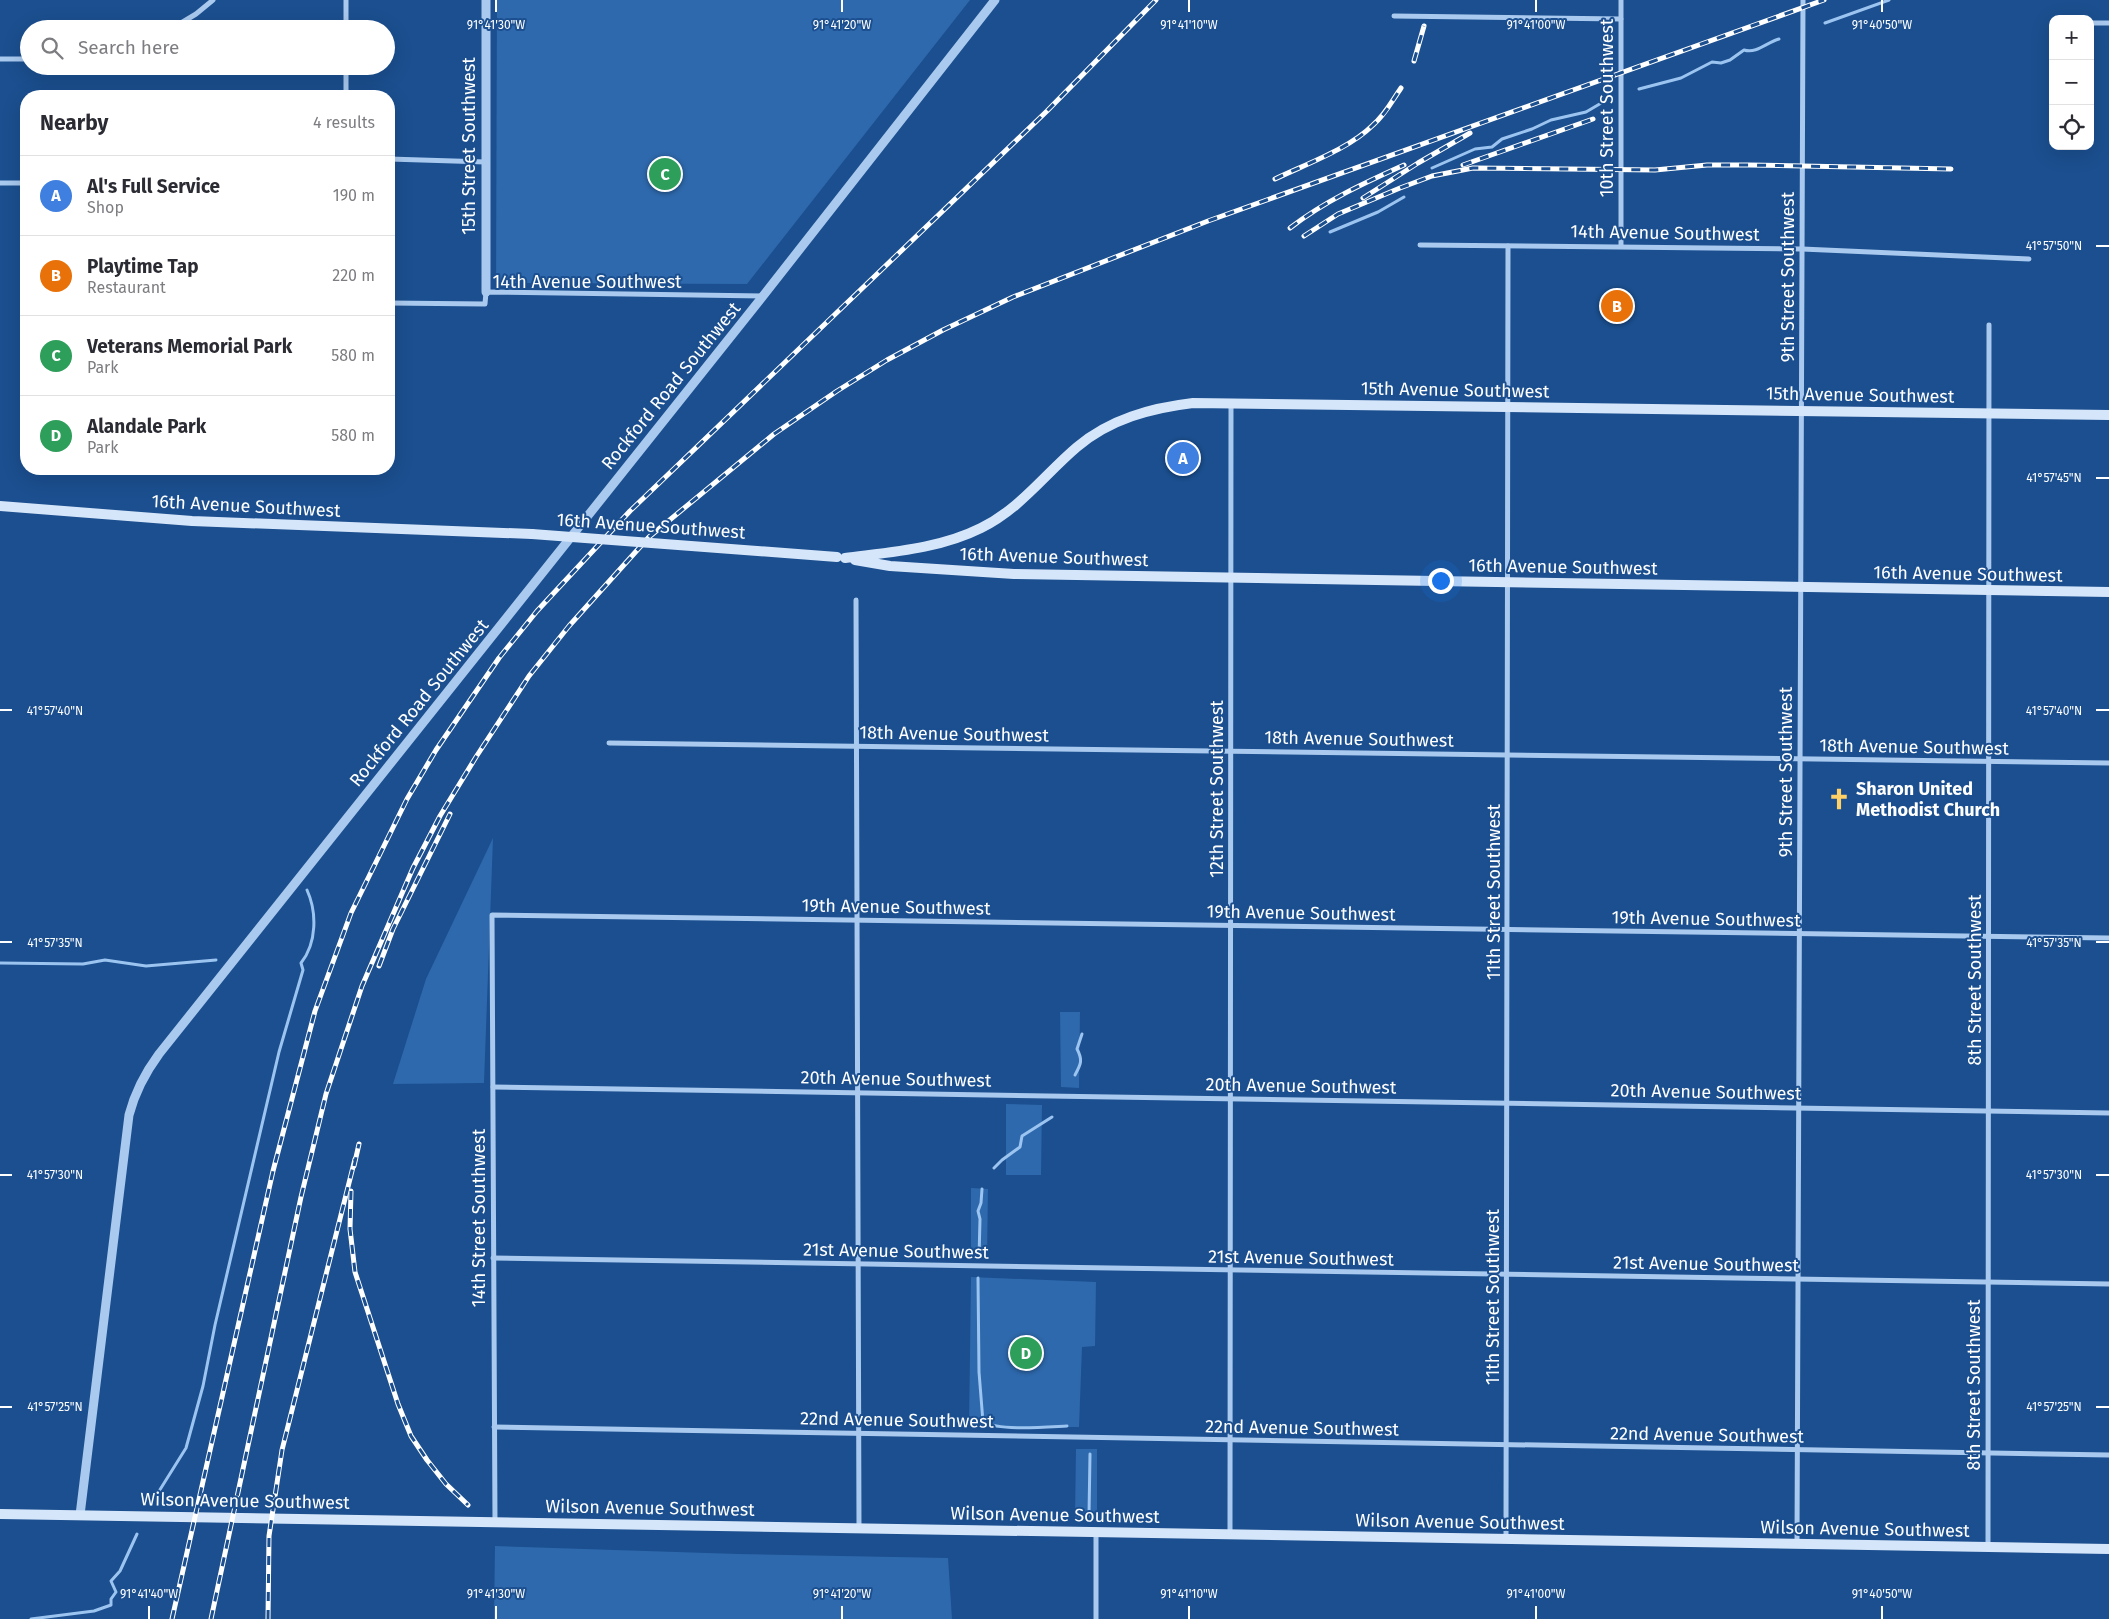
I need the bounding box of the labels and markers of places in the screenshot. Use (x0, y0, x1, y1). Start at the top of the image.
pin: C (649, 155, 681, 193)
pin: B (1601, 287, 1633, 325)
pin: A (1167, 439, 1199, 477)
place label: Sharon United Methodist Church (1856, 778, 2000, 821)
church icon: Sharon United Methodist Church (1826, 786, 1852, 812)
pin: D (1010, 1334, 1042, 1372)

